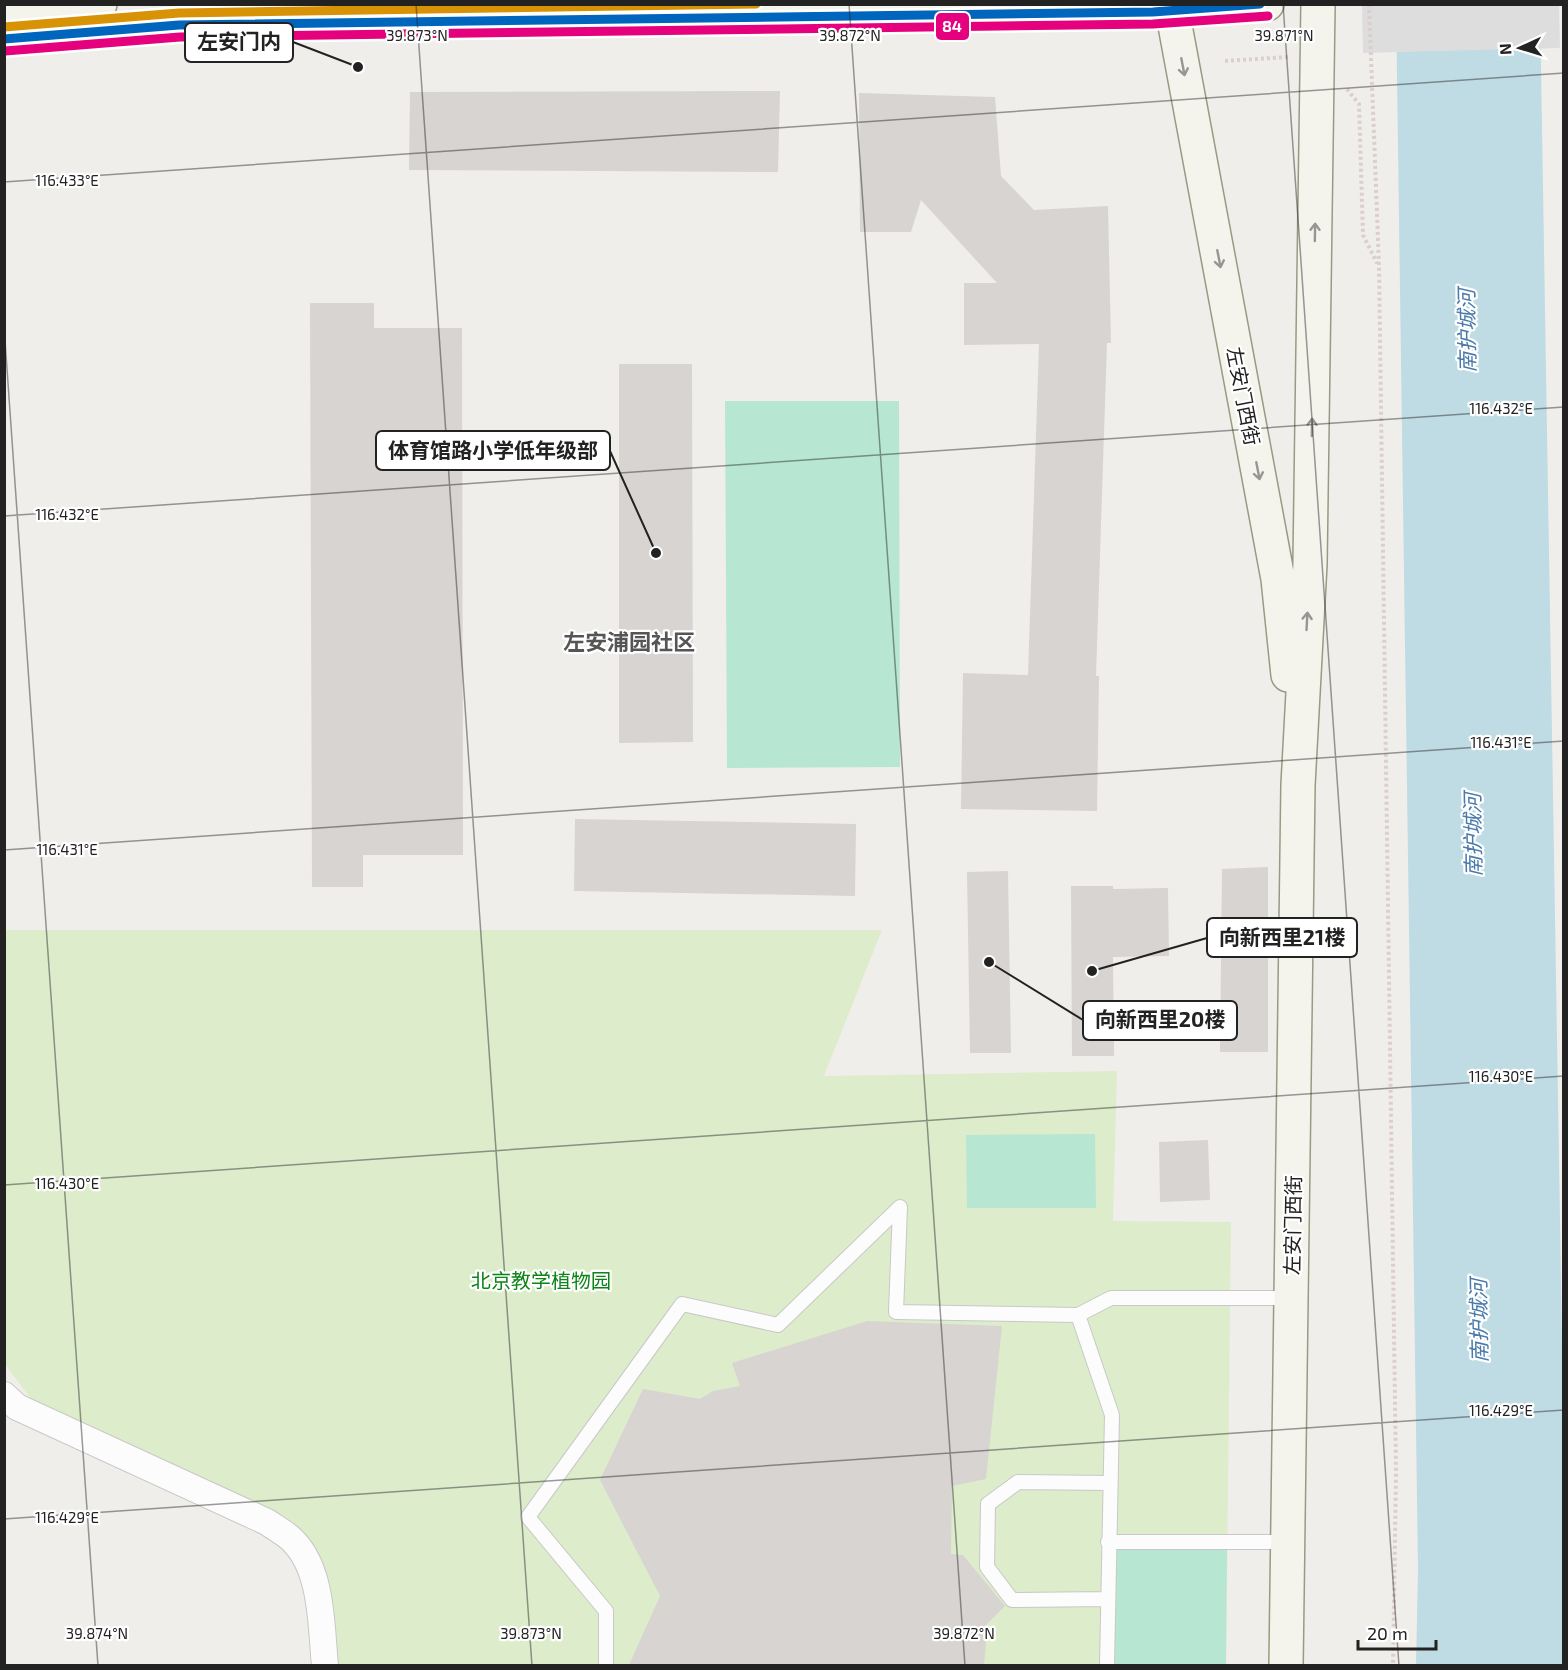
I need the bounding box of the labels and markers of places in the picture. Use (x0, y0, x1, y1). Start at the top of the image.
callout: 左安门内 (185, 23, 293, 62)
callout: 体育馆路小学低年级部 (376, 431, 610, 470)
callout: 向新西里21楼 (1207, 918, 1357, 957)
callout: 向新西里20楼 (1083, 1001, 1237, 1040)

